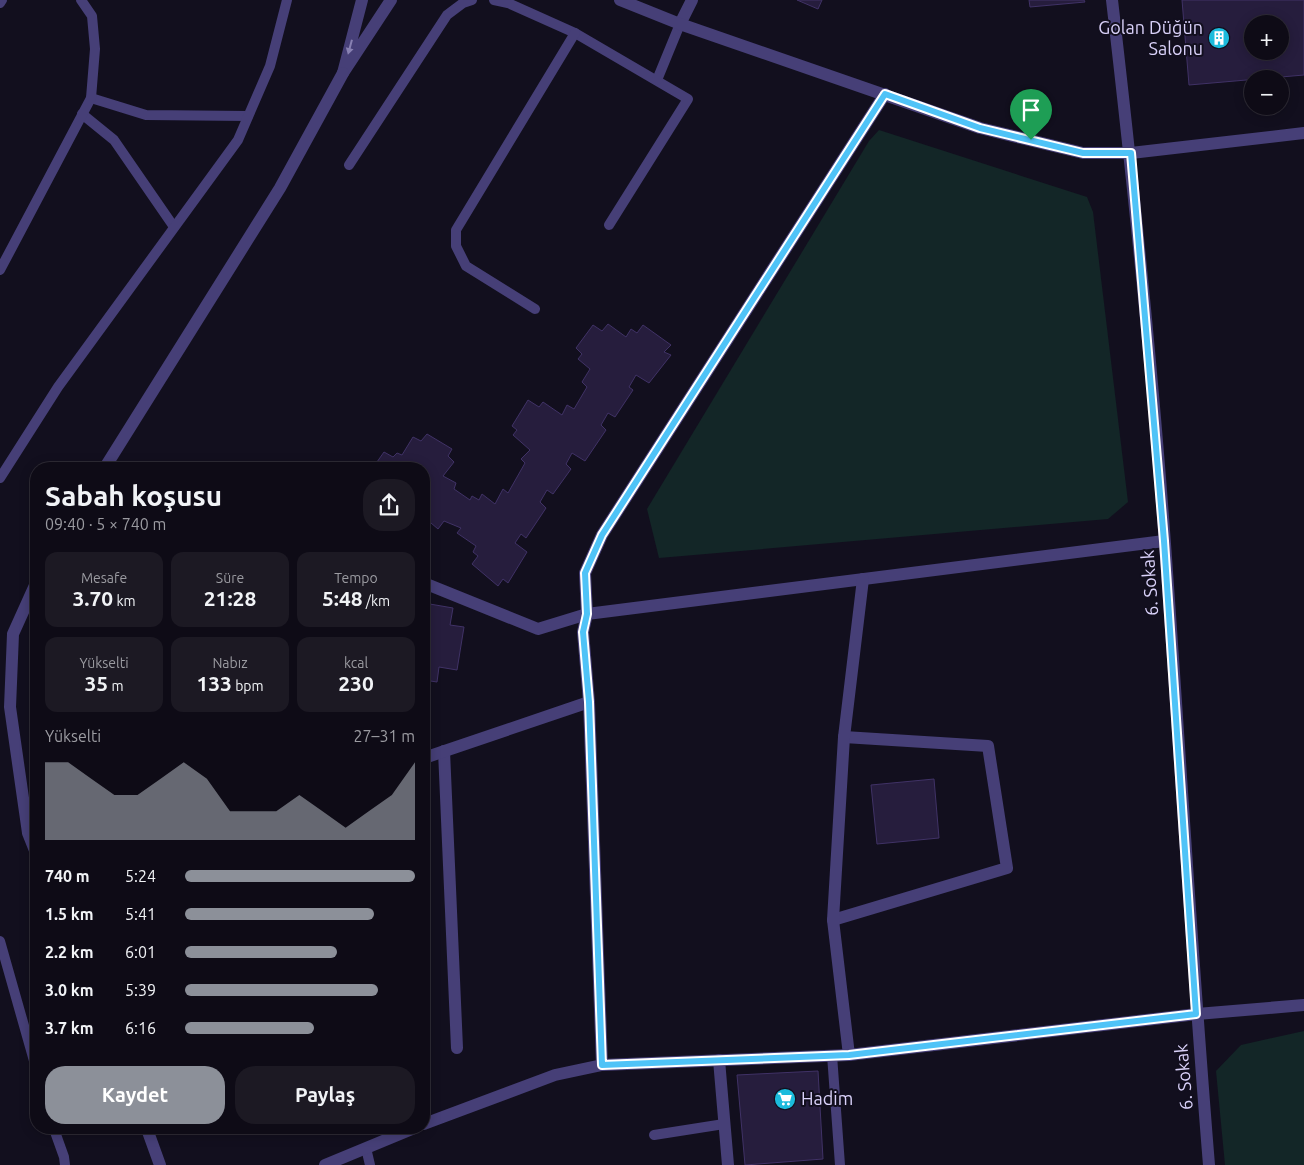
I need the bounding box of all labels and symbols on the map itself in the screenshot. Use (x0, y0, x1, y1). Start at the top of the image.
place label: Golan Düğün Salonu (1098, 17, 1203, 58)
building icon: Golan Düğün Salonu (1207, 26, 1231, 50)
one-way arrow (346, 40, 354, 55)
pin (1010, 89, 1052, 140)
street label: 6. Sokak (1137, 549, 1161, 617)
street label: 6. Sokak (1170, 1043, 1196, 1111)
supermarket icon: Hadim (773, 1087, 797, 1111)
place label: Hadim (801, 1088, 853, 1108)

